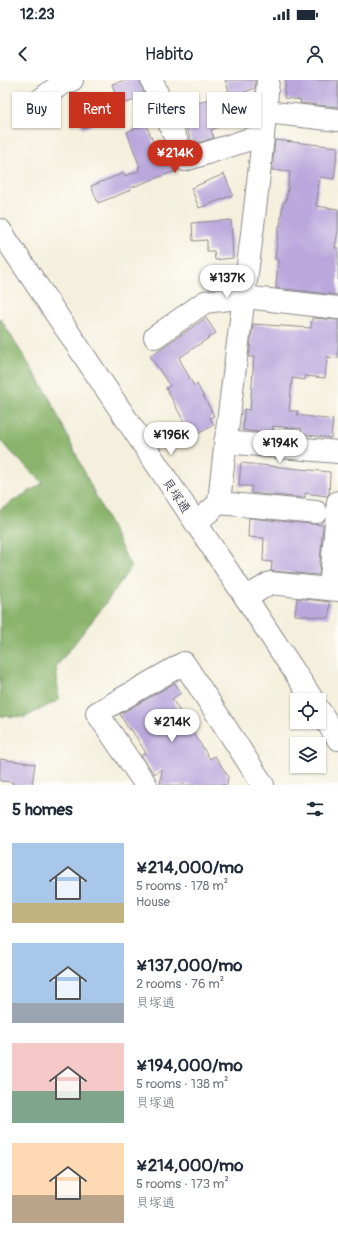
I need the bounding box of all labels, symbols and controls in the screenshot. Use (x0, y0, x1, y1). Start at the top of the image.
text: 12:23 (20, 5, 55, 24)
icon: back (12, 43, 34, 65)
text: Habito (145, 43, 193, 66)
icon: person (304, 43, 326, 65)
chip: Buy (12, 92, 61, 128)
chip: Rent (69, 92, 125, 128)
chip: Filters (133, 92, 199, 128)
chip: New (207, 92, 261, 128)
pin: ¥214K (147, 140, 203, 174)
text: ¥214K (157, 145, 193, 161)
pin: ¥137K (199, 265, 255, 299)
text: ¥137K (209, 270, 245, 286)
pin: ¥196K (143, 422, 199, 456)
text: ¥196K (153, 427, 189, 443)
pin: ¥194K (252, 430, 308, 464)
text: ¥194K (262, 435, 298, 451)
street label: 貝塚通 (159, 475, 194, 516)
map controls (290, 693, 326, 773)
button: locate (290, 693, 326, 729)
pin: ¥214K (144, 709, 200, 743)
text: ¥214K (154, 714, 190, 730)
button: layers (290, 737, 326, 773)
icon: filters (304, 798, 326, 820)
text: 5 homes (12, 799, 73, 820)
text: ¥214,000/mo (136, 857, 243, 878)
icon: home (44, 859, 92, 907)
text: 5 rooms · 178 m² (136, 878, 228, 894)
text: House (136, 894, 170, 910)
text: ¥137,000/mo (136, 955, 242, 976)
icon: home (44, 959, 92, 1007)
text: 2 rooms · 76 m² (136, 976, 224, 992)
text: 貝塚通 (136, 995, 175, 1011)
text: ¥194,000/mo (136, 1055, 243, 1076)
icon: home (44, 1059, 92, 1107)
text: 5 rooms · 138 m² (136, 1076, 229, 1092)
text: 貝塚通 (136, 1095, 175, 1111)
text: ¥214,000/mo (136, 1155, 243, 1176)
icon: home (44, 1159, 92, 1207)
text: 5 rooms · 173 m² (136, 1176, 229, 1192)
text: 貝塚通 (136, 1195, 175, 1211)

